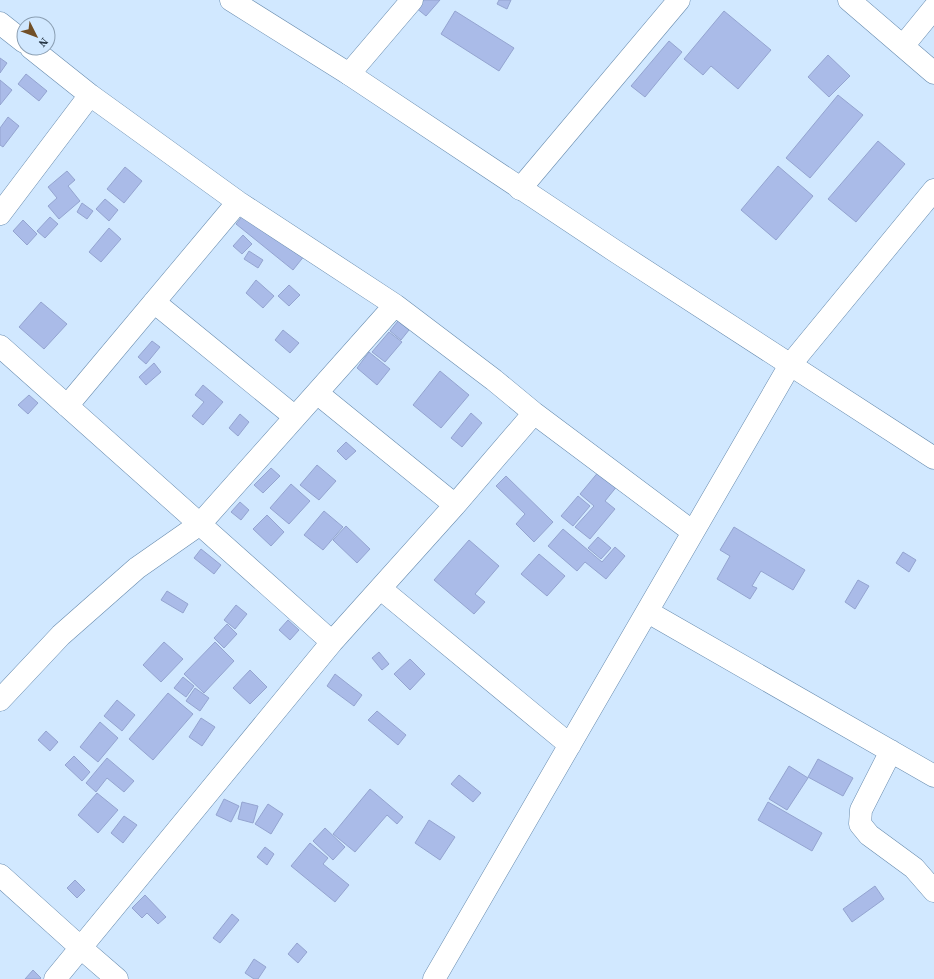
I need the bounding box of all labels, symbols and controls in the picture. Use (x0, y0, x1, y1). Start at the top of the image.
north arrow (16, 16, 56, 56)
text: N (35, 34, 51, 50)

